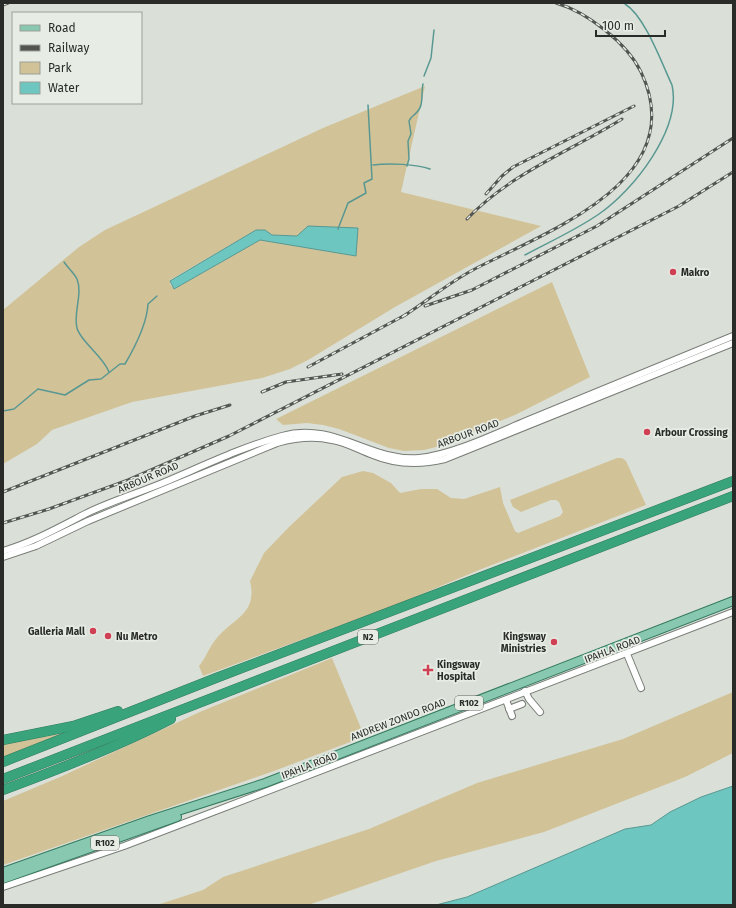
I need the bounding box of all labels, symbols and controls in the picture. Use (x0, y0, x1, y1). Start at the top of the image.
legend (12, 12, 142, 104)
scale bar (596, 12, 665, 38)
text: 100 m (602, 19, 634, 33)
text: Road (48, 21, 76, 35)
text: Railway (48, 41, 89, 55)
text: Park (48, 61, 72, 75)
text: Water (48, 81, 80, 95)
marker: Makro (668, 267, 678, 277)
place label: Makro (681, 267, 710, 279)
street label: ARBOUR ROAD (436, 417, 501, 451)
marker: Arbour Crossing (642, 427, 652, 437)
place label: Arbour Crossing (654, 427, 728, 439)
street label: ARBOUR ROAD (116, 460, 181, 496)
place label: Galleria Mall (28, 626, 85, 638)
marker: Galleria Mall (88, 626, 98, 636)
road number: N2 (358, 630, 378, 644)
marker: Nu Metro (103, 631, 113, 641)
place label: Nu Metro (116, 631, 158, 643)
place label: Kingsway Ministries (501, 631, 547, 655)
street label: IPAHLA ROAD (583, 634, 642, 666)
marker: Kingsway Ministries (549, 637, 559, 647)
place label: Kingsway Hospital (437, 659, 481, 683)
marker: Kingsway Hospital (422, 664, 434, 676)
street label: ANDREW ZONDO ROAD (349, 696, 448, 744)
road number: R102 (455, 696, 483, 710)
street label: IPAHLA ROAD (280, 750, 339, 782)
road number: R102 (91, 836, 119, 850)

